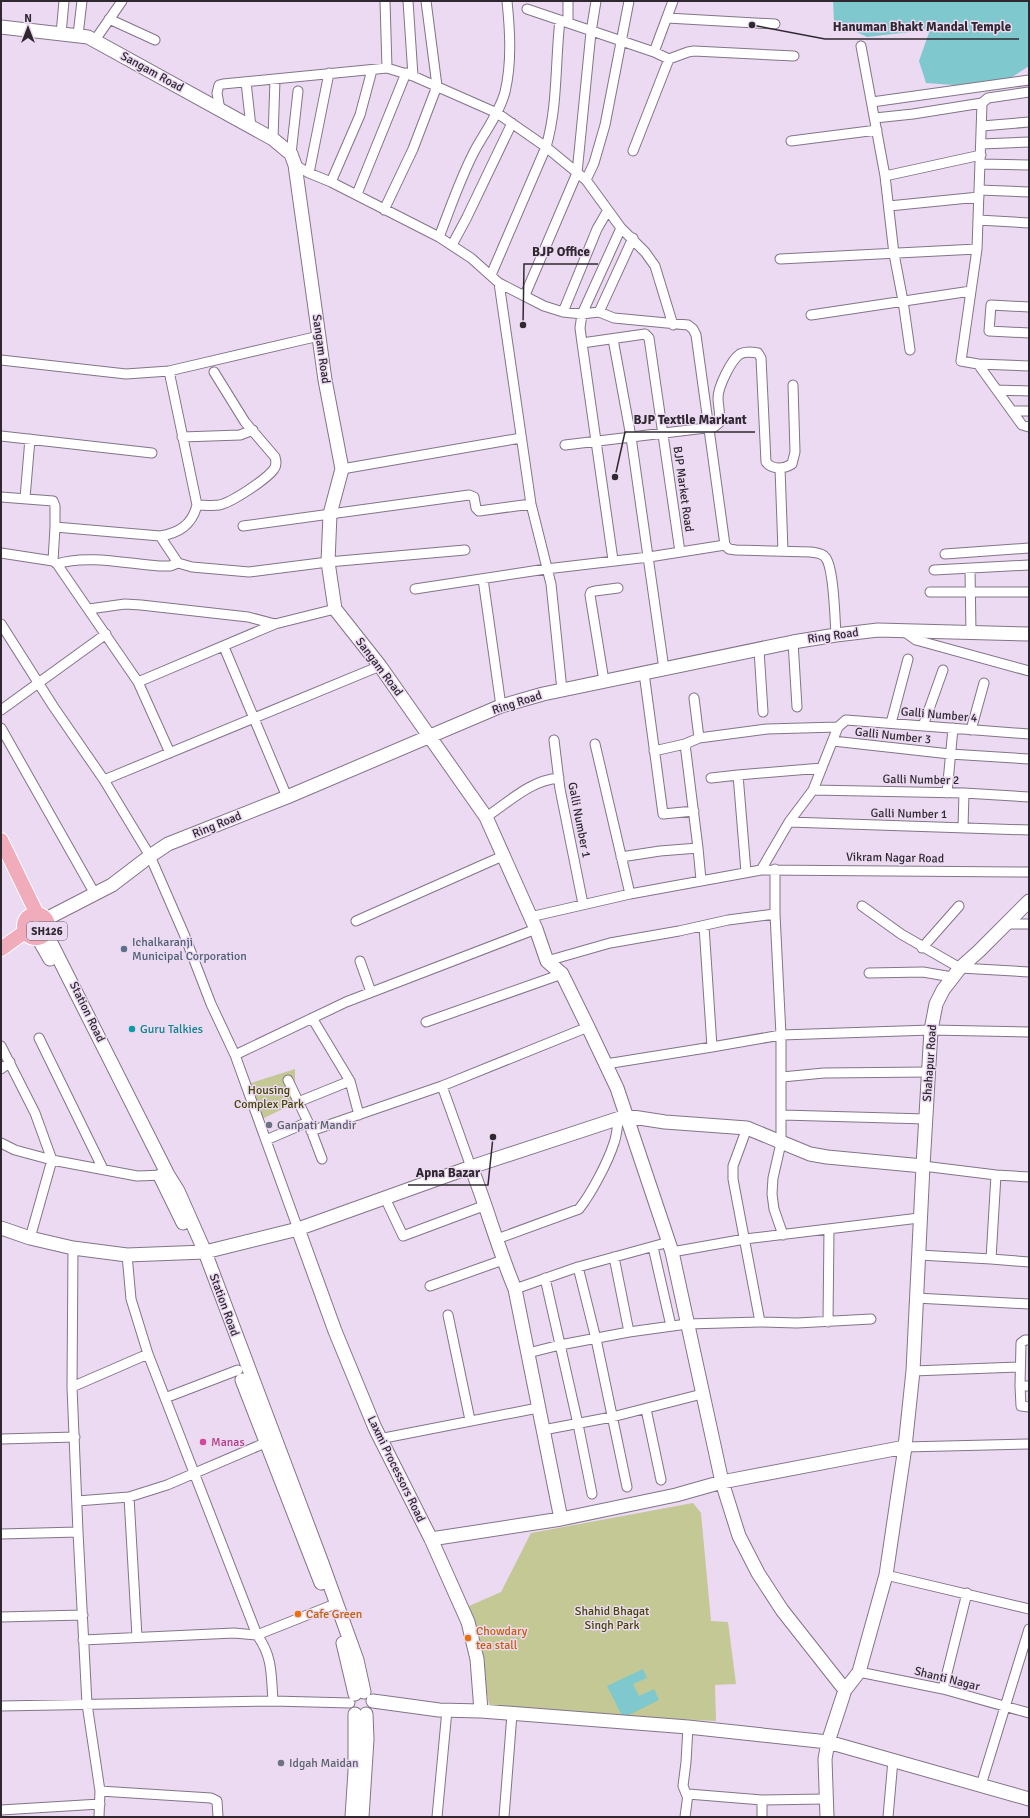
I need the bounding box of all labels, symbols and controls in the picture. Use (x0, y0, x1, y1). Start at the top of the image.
north arrow (8, 8, 48, 48)
text: N (24, 12, 32, 25)
callout: Hanuman Bhakt Mandal Temple (825, 14, 1019, 39)
text: Hanuman Bhakt Mandal Temple (833, 19, 1012, 35)
street label: Sangam Road (118, 49, 186, 95)
callout: BJP Office (524, 239, 598, 264)
text: BJP Office (532, 244, 590, 260)
street label: Sangam Road (309, 313, 333, 385)
callout: BJP Textile Markant (625, 407, 755, 432)
text: BJP Textile Markant (633, 412, 747, 428)
street label: BJP Market Road (670, 445, 696, 533)
street label: Ring Road (806, 625, 860, 647)
street label: Sangam Road (352, 635, 406, 699)
street label: Ring Road (490, 688, 544, 718)
street label: Galli Number 4 (900, 704, 978, 726)
street label: Galli Number 3 (854, 725, 932, 747)
street label: Galli Number 2 (883, 772, 959, 788)
street label: Galli Number 1 (564, 781, 594, 859)
street label: Galli Number 1 (871, 806, 947, 822)
street label: Ring Road (190, 808, 244, 842)
street label: Vikram Nagar Road (846, 850, 944, 866)
road number: SH126 (27, 922, 67, 940)
place label: Ichalkaranji Municipal Corporation (132, 935, 247, 964)
marker: Ichalkaranji Municipal Corporation (119, 944, 129, 954)
street label: Station Road (66, 979, 108, 1045)
place label: Guru Talkies (140, 1022, 203, 1037)
marker: Guru Talkies (127, 1024, 137, 1034)
street label: Shahapur Road (920, 1024, 940, 1102)
park label: Housing Complex Park (234, 1083, 304, 1112)
place label: Ganpati Mandir (277, 1118, 357, 1133)
marker: Ganpati Mandir (264, 1120, 274, 1130)
callout: Apna Bazar (408, 1160, 488, 1185)
text: Apna Bazar (416, 1165, 481, 1181)
street label: Station Road (206, 1272, 242, 1338)
street label: Laxmi Processors Road (364, 1413, 428, 1525)
place label: Manas (211, 1435, 245, 1450)
marker: Manas (198, 1437, 208, 1447)
park label: Shahid Bhagat Singh Park (575, 1604, 649, 1633)
place label: Cafe Green (306, 1607, 362, 1622)
marker: Cafe Green (293, 1609, 303, 1619)
place label: Chowdary tea stall (476, 1624, 528, 1653)
marker: Chowdary tea stall (463, 1633, 473, 1643)
street label: Shanti Nagar (913, 1664, 982, 1695)
place label: Idgah Maidan (289, 1756, 359, 1771)
marker: Idgah Maidan (276, 1758, 286, 1768)

